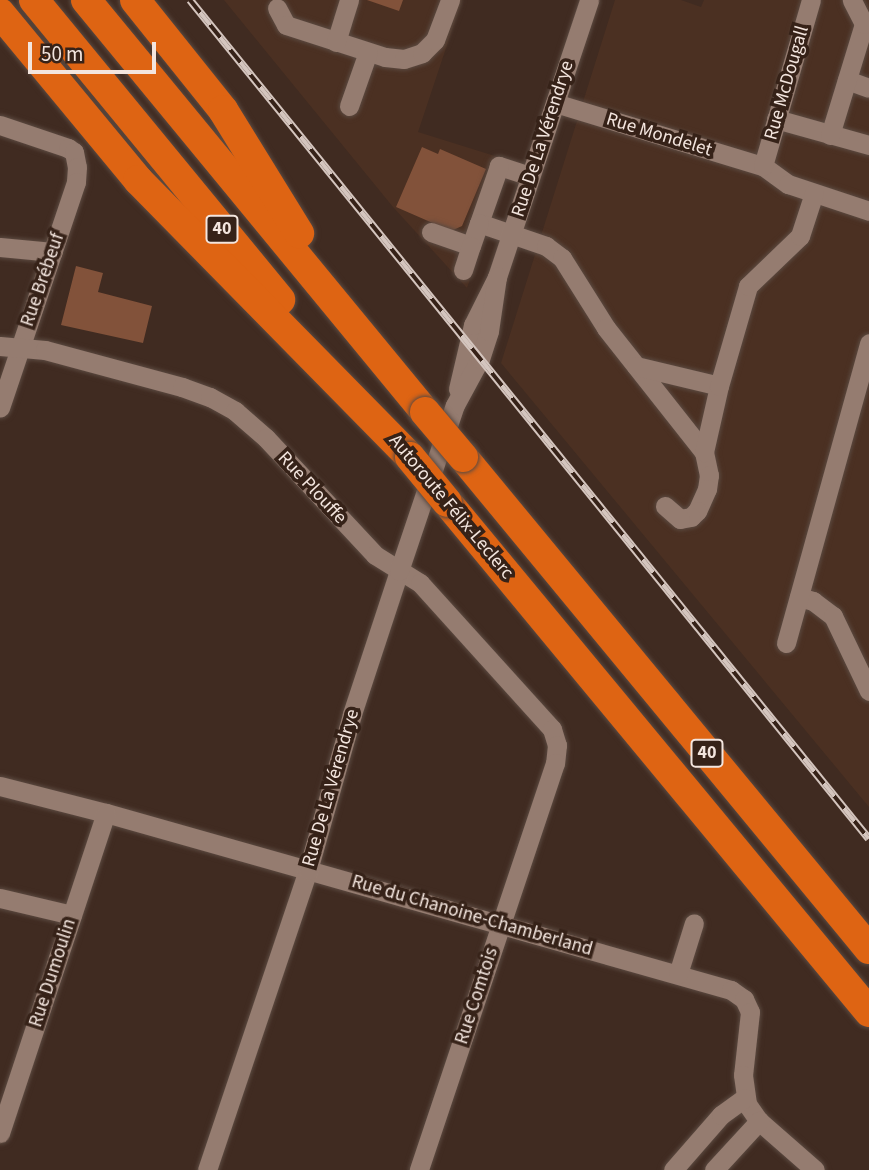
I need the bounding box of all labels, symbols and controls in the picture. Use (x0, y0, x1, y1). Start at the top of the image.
street label: Rue McDougall (760, 23, 814, 143)
scale bar (32, 28, 159, 72)
text: 50 m (41, 39, 83, 69)
street label: Rue De La Vérendrye (507, 58, 579, 220)
street label: Rue Mondelet (603, 108, 715, 162)
road number: 40 (204, 214, 240, 244)
street label: Rue Brébeuf (16, 230, 70, 330)
street label: Autoroute Félix-Leclerc (384, 430, 518, 584)
street label: Rue Plouffe (273, 447, 351, 529)
street label: Rue De La Vérendrye (298, 707, 364, 869)
road number: 40 (690, 738, 724, 768)
street label: Rue du Chanoine-Chamberland (349, 871, 595, 961)
street label: Rue Dumoulin (25, 916, 81, 1030)
street label: Rue Comtois (451, 945, 503, 1047)

